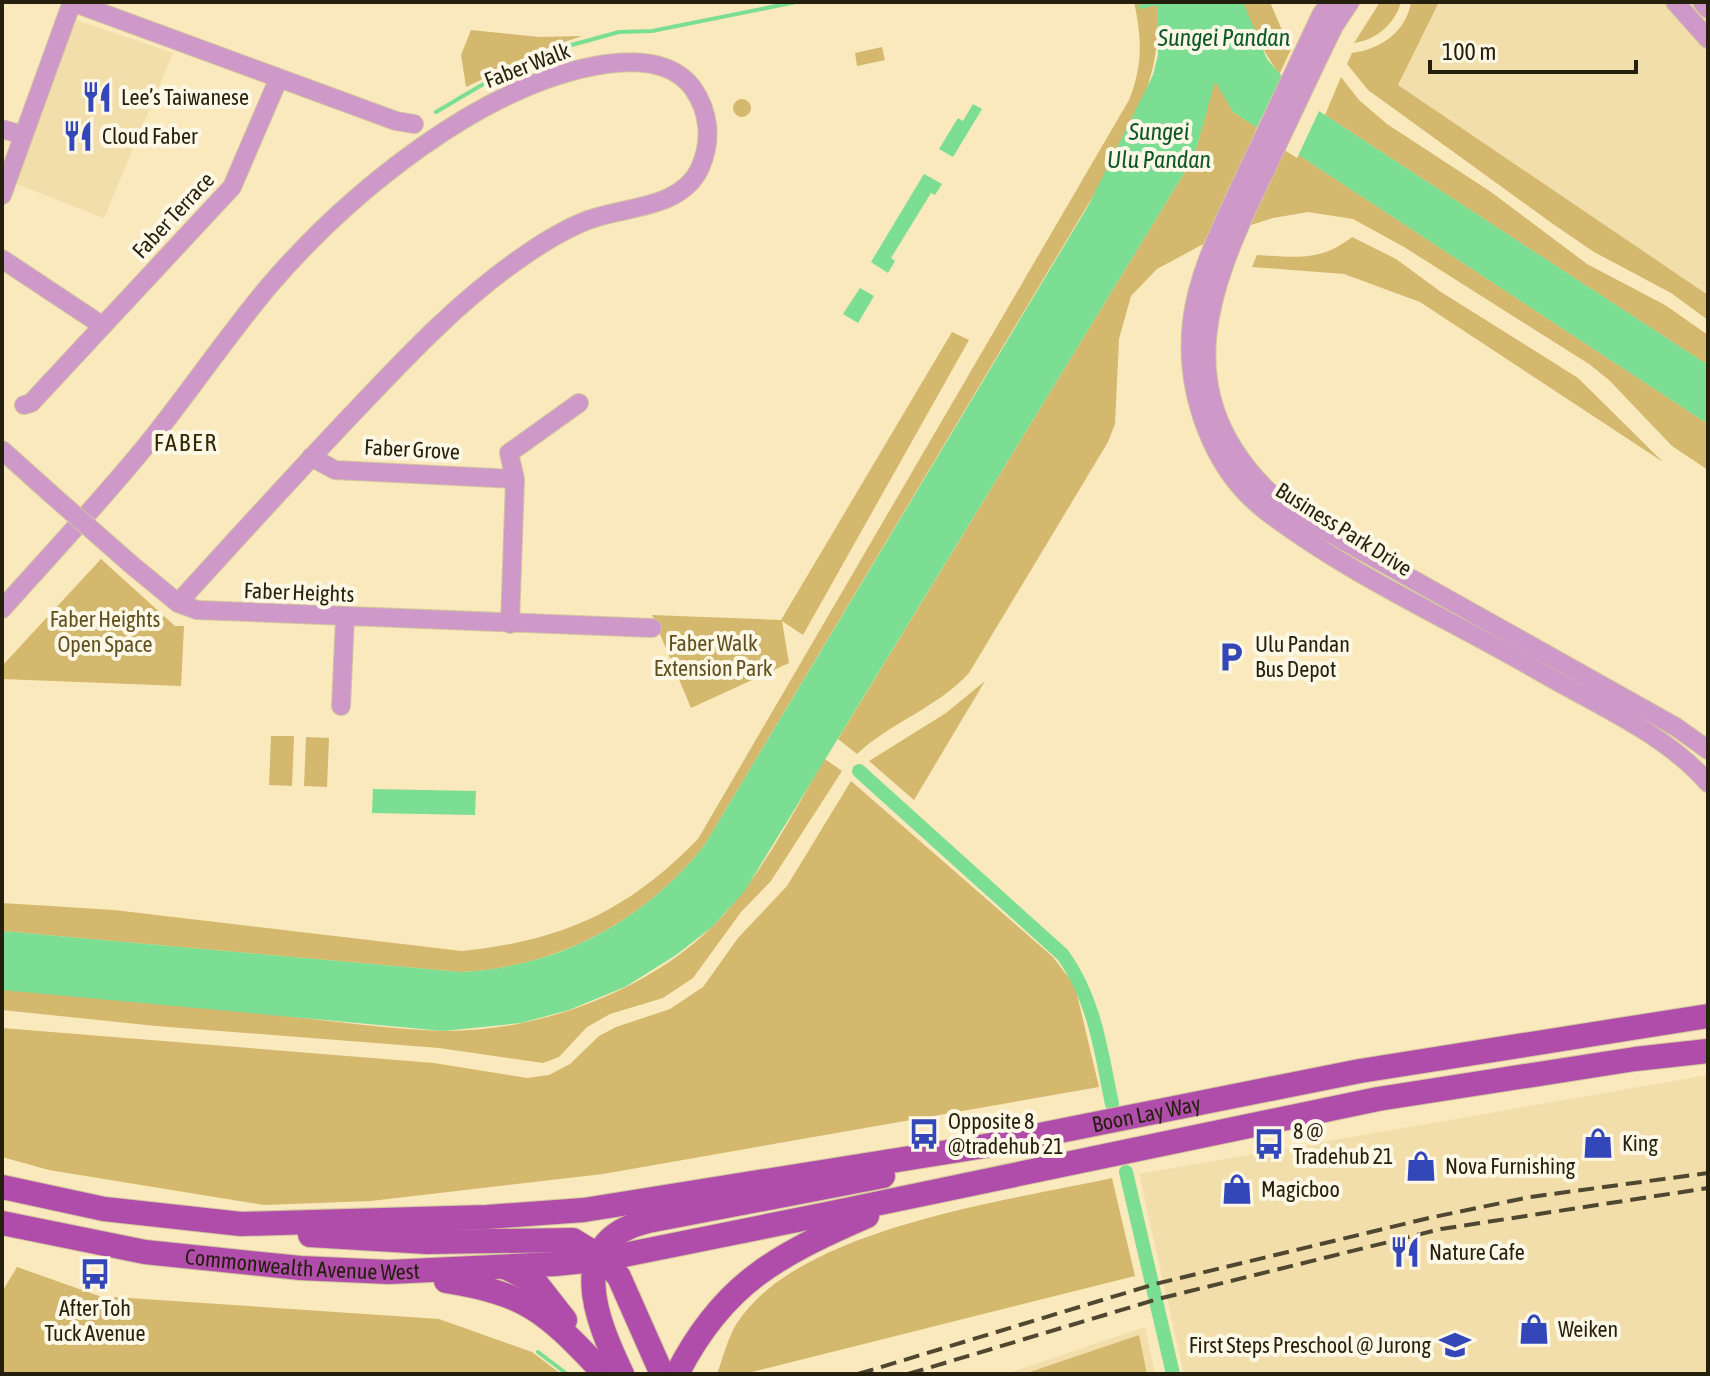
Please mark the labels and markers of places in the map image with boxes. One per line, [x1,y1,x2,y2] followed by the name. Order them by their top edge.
[80,80,114,114] restaurant icon: Lee’s Taiwanese
[121,84,249,110] place label: Lee’s Taiwanese
[61,119,95,153] restaurant icon: Cloud Faber
[102,123,198,149] place label: Cloud Faber
[1255,631,1350,682] place label: Ulu Pandan Bus Depot
[1214,640,1248,674] parking icon: Ulu Pandan Bus Depot
[948,1108,1064,1159] place label: Opposite 8 @tradehub 21
[907,1117,941,1151] bus stop icon: Opposite 8 @tradehub 21
[1293,1118,1393,1169] place label: 8 @ Tradehub 21
[1581,1126,1615,1160] shop icon: King
[1252,1127,1286,1161] bus stop icon: 8 @ Tradehub 21
[1622,1130,1659,1156] place label: King
[1404,1149,1438,1183] shop icon: Nova Furnishing
[1445,1153,1576,1179] place label: Nova Furnishing
[1220,1172,1254,1206] shop icon: Magicboo
[1261,1176,1340,1202] place label: Magicboo
[1388,1235,1422,1269] restaurant icon: Nature Cafe
[1429,1239,1525,1265] place label: Nature Cafe
[78,1257,112,1291] bus stop icon: After Toh Tuck Avenue
[45,1295,145,1346] place label: After Toh Tuck Avenue
[1517,1312,1551,1346] shop icon: Weiken
[1558,1316,1618,1342] place label: Weiken
[1438,1328,1472,1362] school or university icon: First Steps Preschool @ Jurong
[1189,1332,1432,1358] place label: First Steps Preschool @ Jurong

